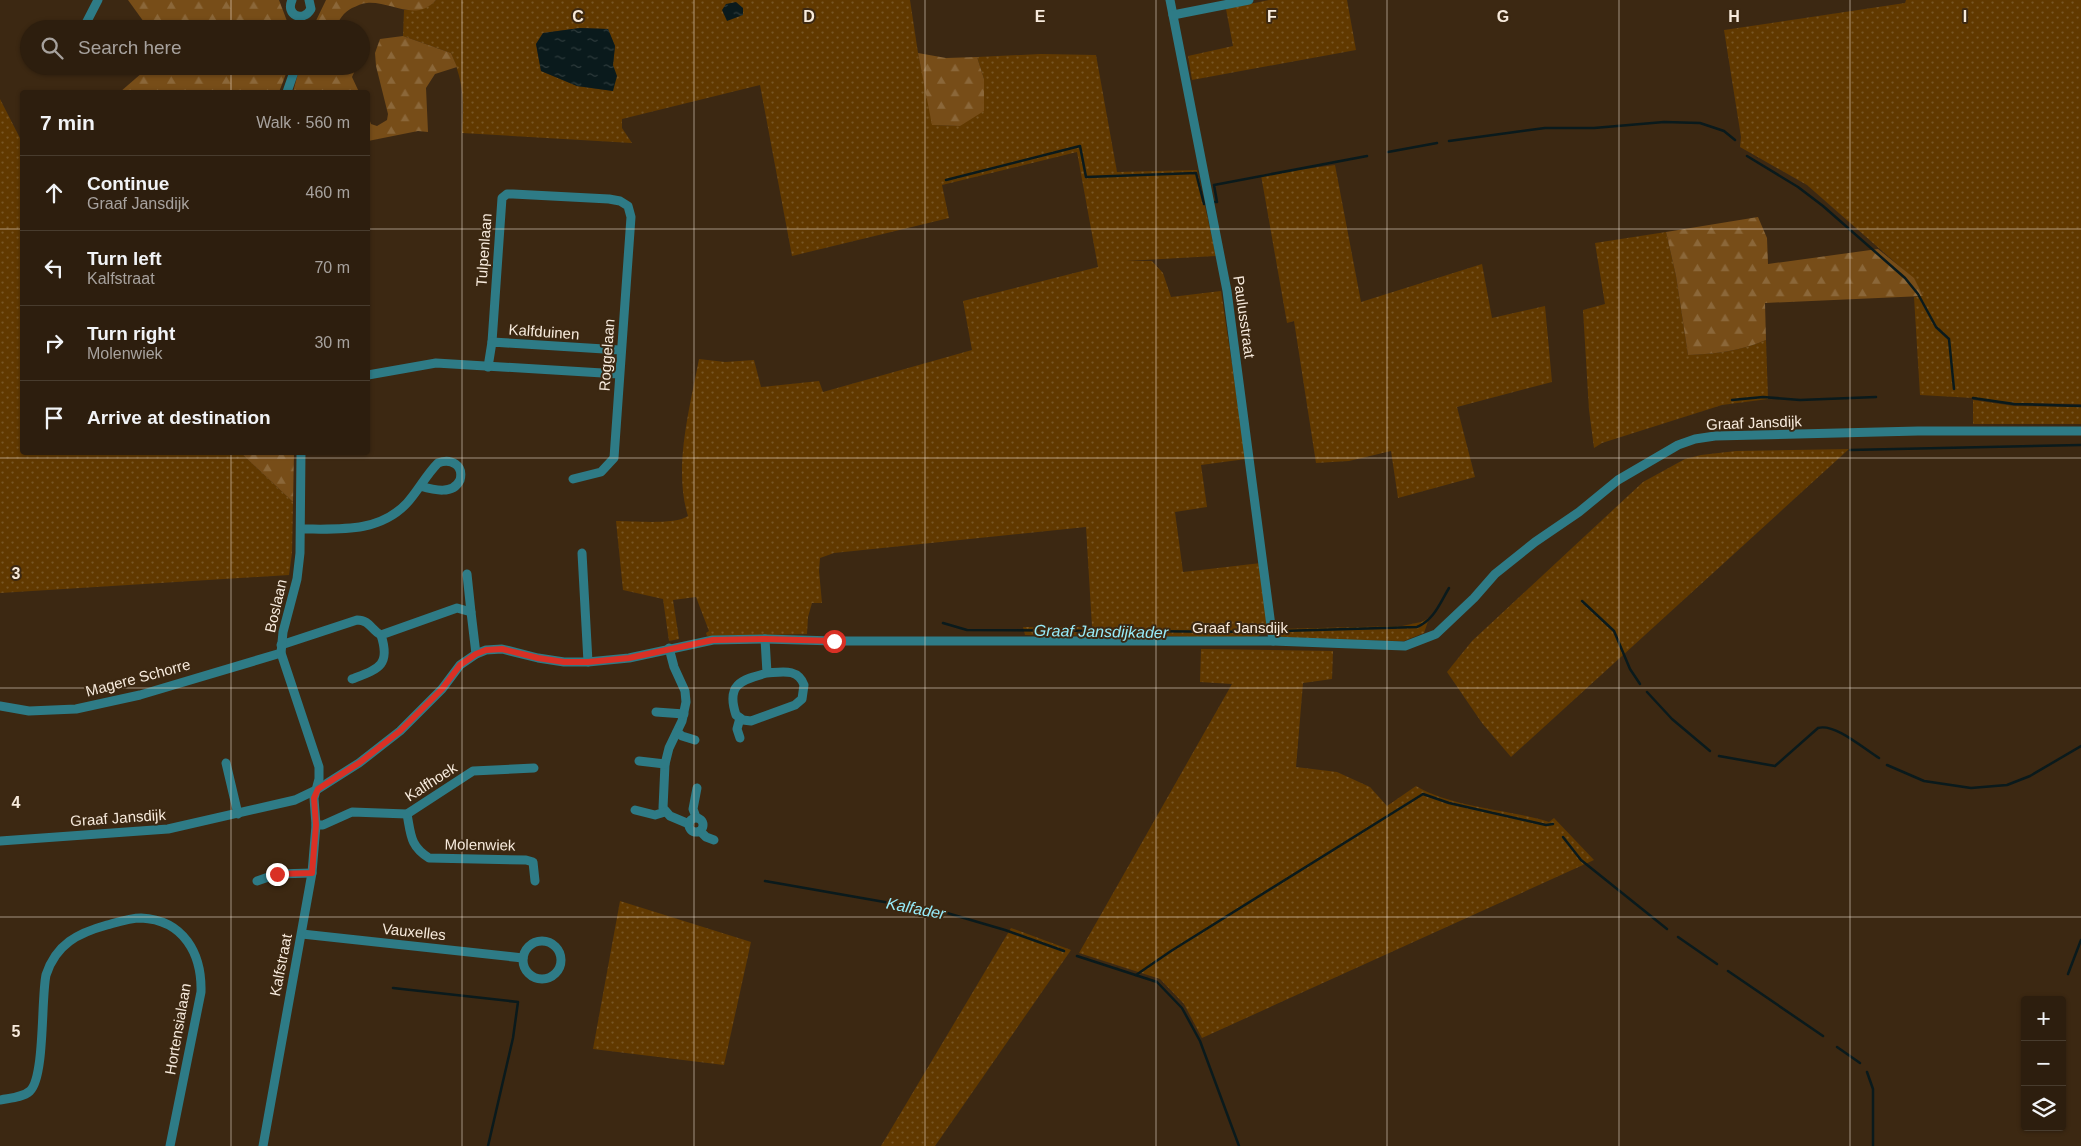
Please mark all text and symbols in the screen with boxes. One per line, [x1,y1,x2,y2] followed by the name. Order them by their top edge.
[572,8,584,25] text: C
[803,8,815,25] text: D
[1035,8,1046,25] text: E
[1267,8,1277,25] text: F
[1497,8,1509,25] text: G
[1728,8,1740,25] text: H
[1963,8,1967,25] text: I
[20,20,370,75] search box
[38,34,66,62] icon: search
[78,37,182,58] text: Search here
[40,111,95,134] text: 7 min
[256,114,350,131] text: Walk · 560 m
[87,173,169,194] text: Continue
[40,179,68,207] icon: ahead
[306,184,350,201] text: 460 m
[87,195,189,212] text: Graaf Jansdijk
[472,213,495,287] street label: Tulpenlaan
[87,248,162,269] text: Turn left
[40,254,68,282] icon: left
[314,259,350,276] text: 70 m
[87,270,155,287] text: Kalfstraat
[1230,274,1259,360] street label: Paulusstraat
[595,318,618,392] street label: Roggelaan
[508,321,580,342] street label: Kalfduinen
[87,323,175,344] text: Turn right
[40,329,68,357] icon: right
[314,334,350,351] text: 30 m
[87,345,163,362] text: Molenwiek
[40,404,68,432] icon: arrive
[87,407,271,428] text: Arrive at destination
[1706,412,1803,433] street label: Graaf Jansdijk
[12,565,21,582] text: 3
[261,578,290,634] street label: Boslaan
[1192,619,1288,636] street label: Graaf Jansdijk
[1034,622,1169,641] water label: Graaf Jansdijkader
[823,630,846,653] route start
[84,655,192,700] street label: Magere Schorre
[402,758,460,805] street label: Kalfhoek
[12,794,21,811] text: 4
[70,806,167,829] street label: Graaf Jansdijk
[444,835,516,854] street label: Molenwiek
[266,863,289,886] route end
[885,894,947,923] water label: Kalfader
[381,920,447,943] street label: Vauxelles
[266,931,295,998] street label: Kalfstraat
[161,982,194,1076] street label: Hortensialaan
[2021,996,2066,1131] map controls
[2021,996,2066,1041] button: +
[12,1023,21,1040] text: 5
[2021,1041,2066,1086] button: −
[2021,1086,2066,1131] button: layers

